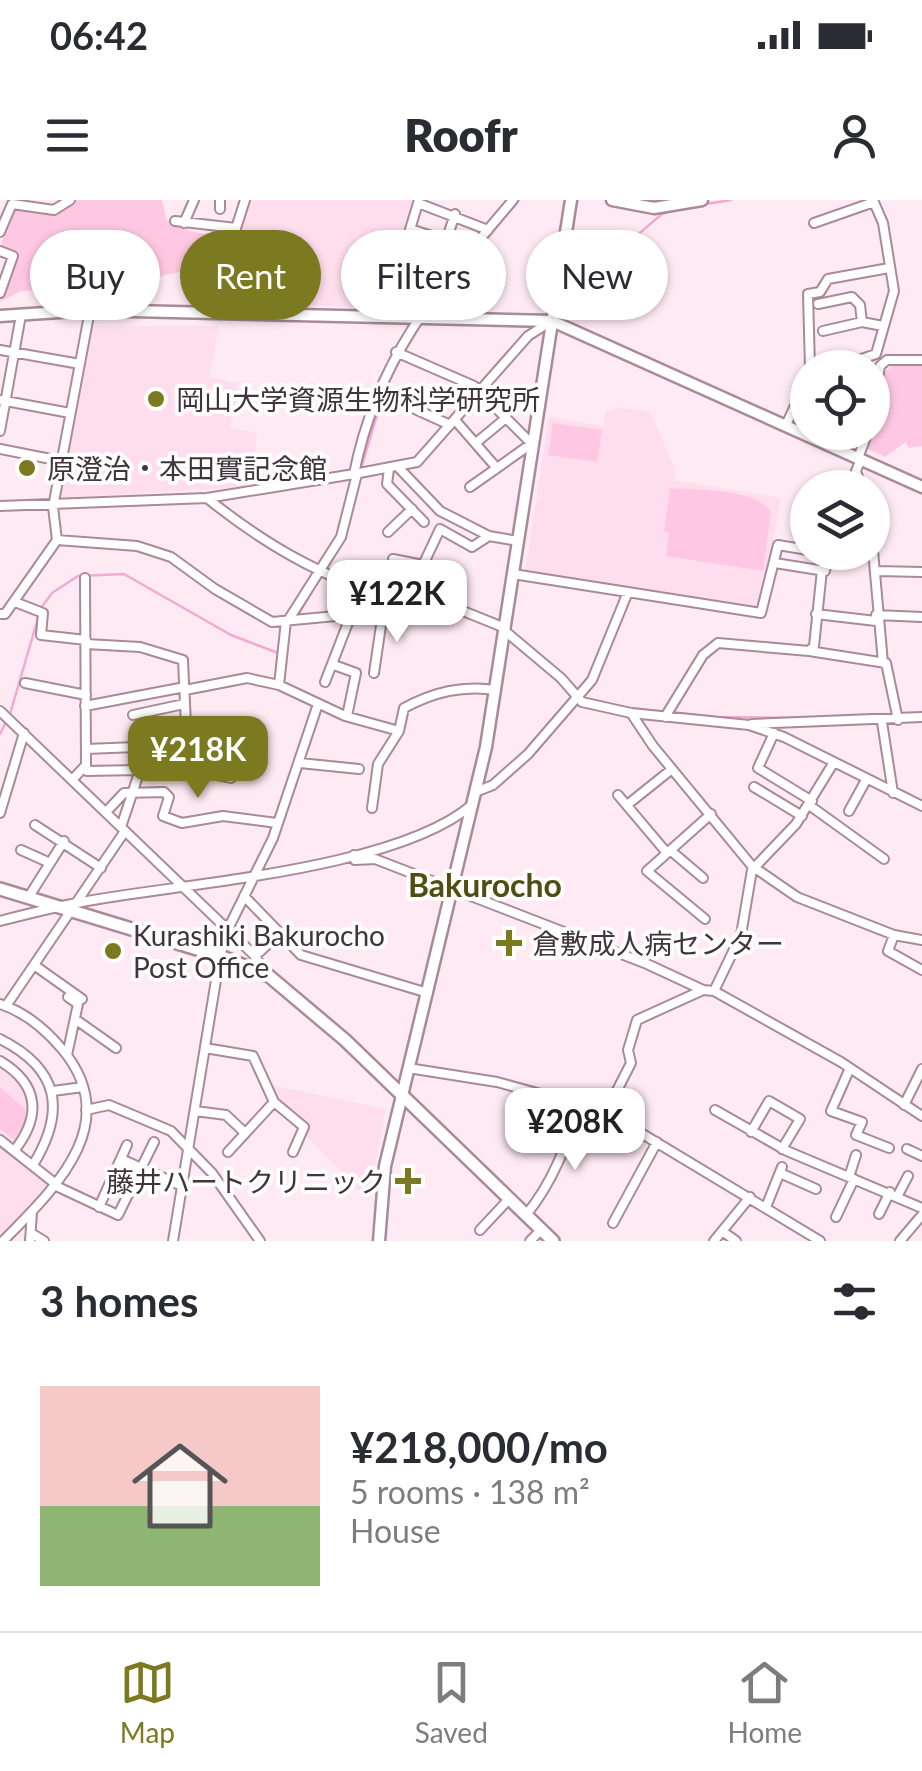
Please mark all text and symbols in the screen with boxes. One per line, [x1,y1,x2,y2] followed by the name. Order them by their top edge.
[50,12,148,58] text: 06:42
[40,108,95,163] icon: menu
[404,108,518,162] text: Roofr
[827,108,882,163] icon: person
[30,230,160,320] chip: Buy
[180,230,321,320] chip: Rent
[341,230,506,320] chip: Filters
[526,230,668,320] chip: New
[790,350,890,570] map controls
[790,350,890,450] button: locate
[176,382,540,416] place label: 岡山大学資源生物科学研究所
[145,388,167,410] marker: 岡山大学資源生物科学研究所
[47,451,327,485] place label: 原澄治・本田實記念館
[16,457,38,479] marker: 原澄治・本田實記念館
[790,470,890,570] button: layers
[327,560,467,645] pin: ¥122K
[349,573,445,612] text: ¥122K
[128,716,268,801] pin: ¥218K
[150,729,246,768] text: ¥218K
[408,865,562,904] district label: Bakurocho
[133,918,385,984] place label: Kurashiki Bakurocho Post Office
[532,926,784,960] place label: 倉敷成人病センター
[496,930,522,956] marker: 倉敷成人病センター
[102,940,124,962] marker: Kurashiki Bakurocho Post Office
[505,1088,645,1173] pin: ¥208K
[527,1101,623,1140] text: ¥208K
[106,1164,386,1198] place label: 藤井ハートクリニック
[395,1168,421,1194] marker: 藤井ハートクリニック
[827,1274,882,1329] icon: filters
[40,1276,198,1326] text: 3 homes
[350,1422,608,1472] text: ¥218,000/mo
[120,1426,240,1546] icon: home
[350,1472,590,1511] text: 5 rooms · 138 m²
[350,1511,441,1550] text: House
[120,1655,175,1749] tab: Map
[415,1655,488,1749] tab: Saved
[728,1655,802,1749] tab: Home

